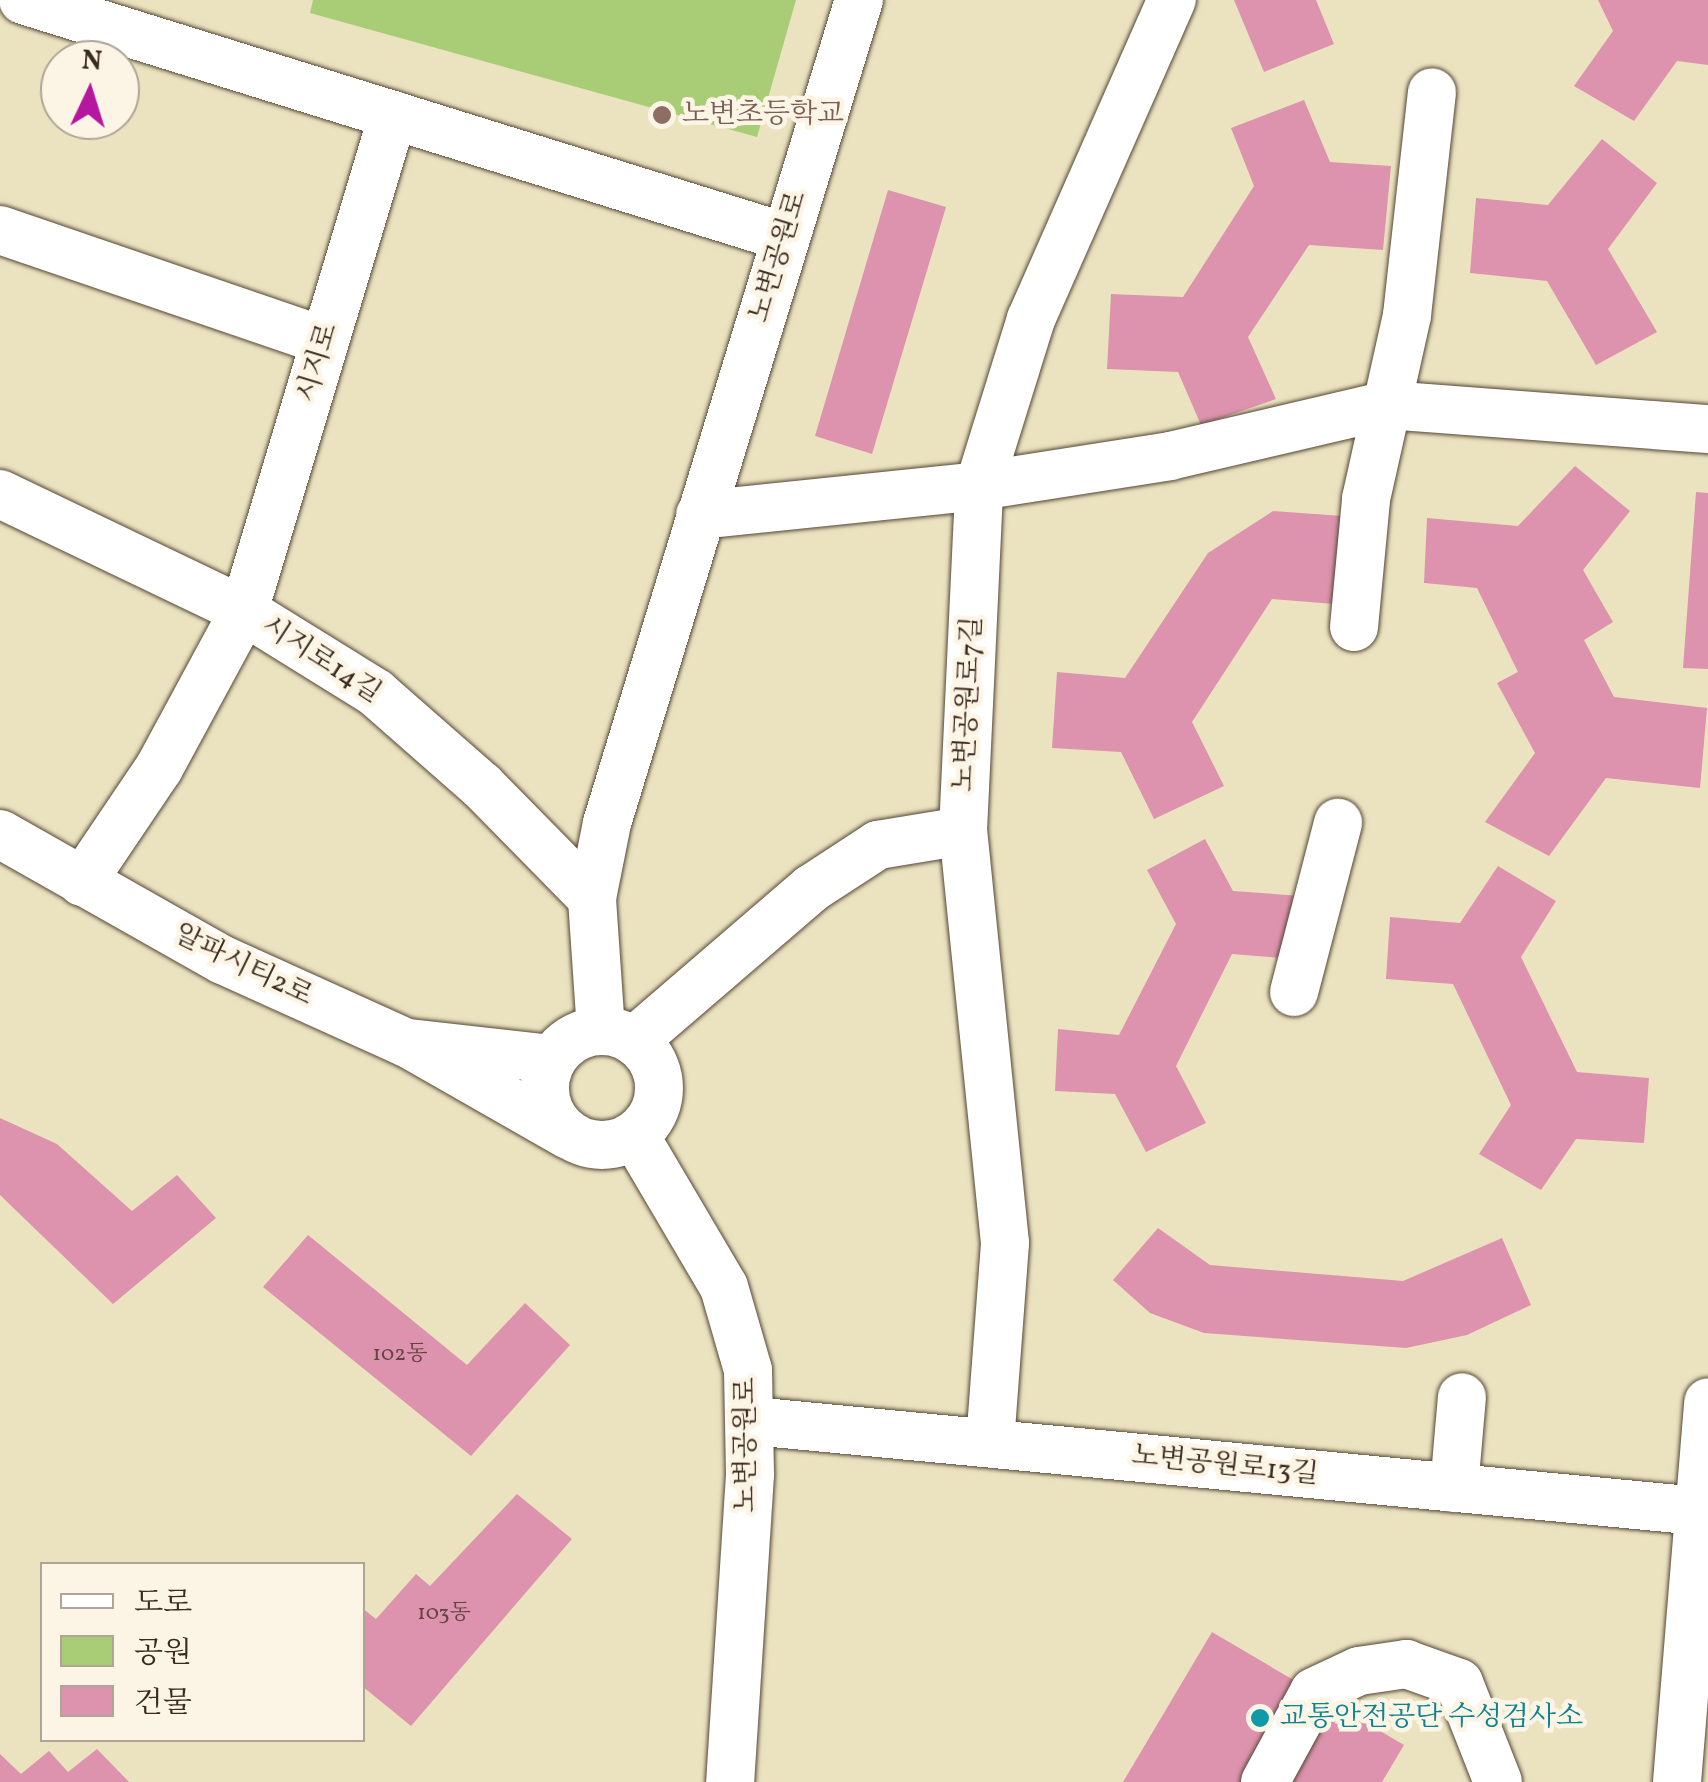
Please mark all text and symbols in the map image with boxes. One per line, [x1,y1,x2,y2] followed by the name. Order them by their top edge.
[40,40,140,140] north arrow
[80,41,103,82] text: N
[682,98,844,132] place label: 노변초등학교
[651,104,673,126] marker: 노변초등학교
[743,187,815,327] street label: 노변공원로
[290,319,346,407] street label: 시지로
[255,609,387,711] street label: 시지로14길
[948,615,990,793] street label: 노변공원로7길
[168,918,318,1014] street label: 알파시티2로
[373,1342,427,1368] house number: 102동
[730,1377,764,1513] street label: 노변공원로
[1130,1439,1320,1493] street label: 노변공원로13길
[40,1562,365,1742] legend
[134,1583,192,1625] text: 도로
[417,1601,471,1627] house number: 103동
[134,1633,192,1675] text: 공원
[134,1683,192,1725] text: 건물
[1280,1701,1583,1735] place label: 교통안전공단 수성검사소
[1249,1707,1271,1729] marker: 교통안전공단 수성검사소

